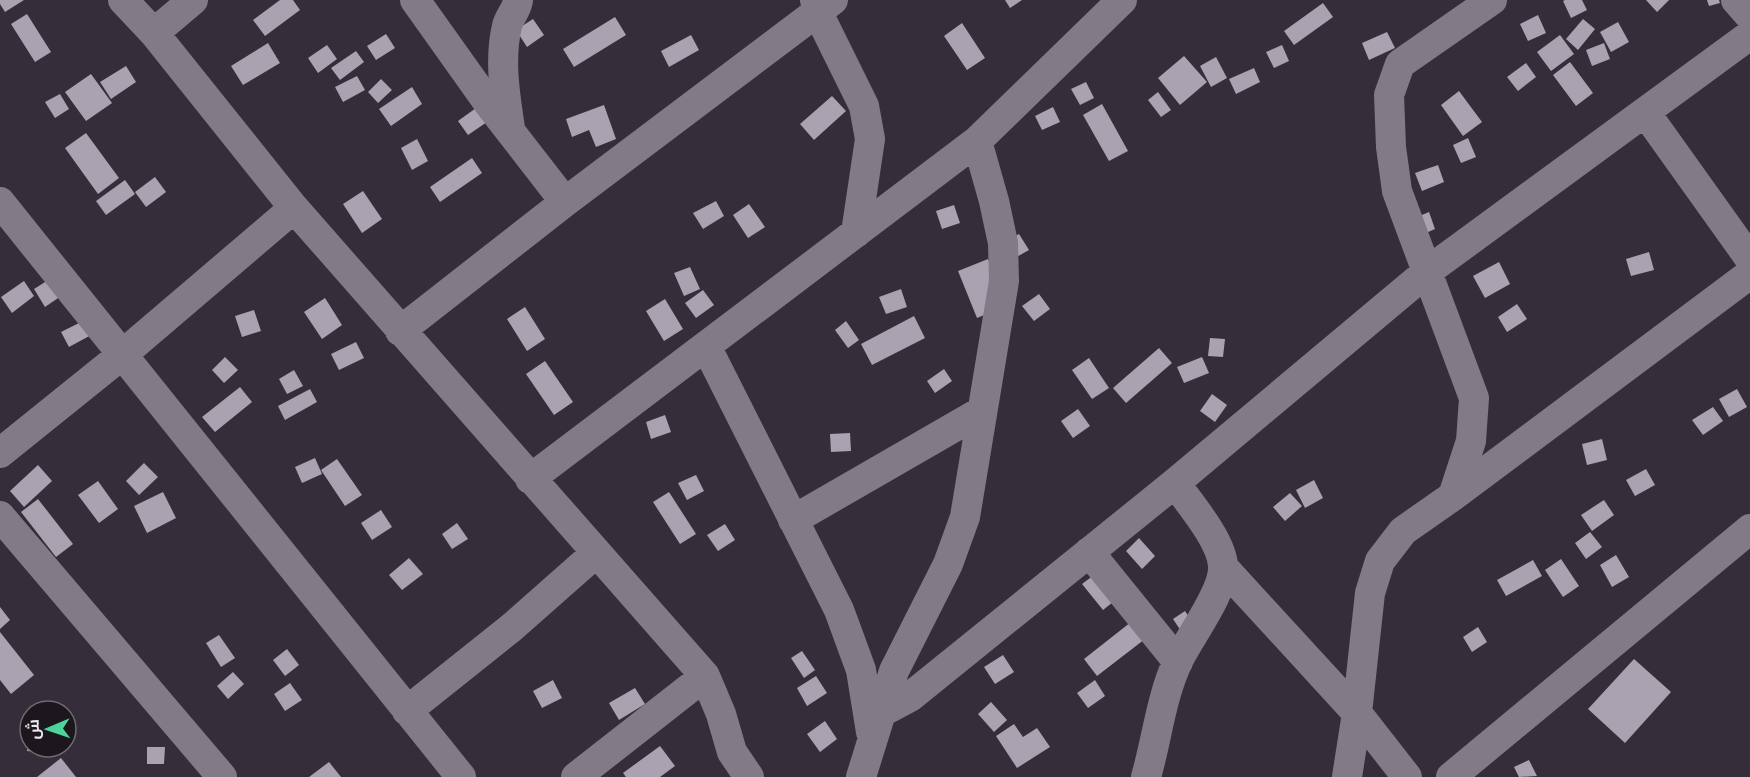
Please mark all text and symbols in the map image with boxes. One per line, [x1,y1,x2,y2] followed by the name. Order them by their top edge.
[18,699,78,759] north arrow
[23,719,44,740] text: ش

